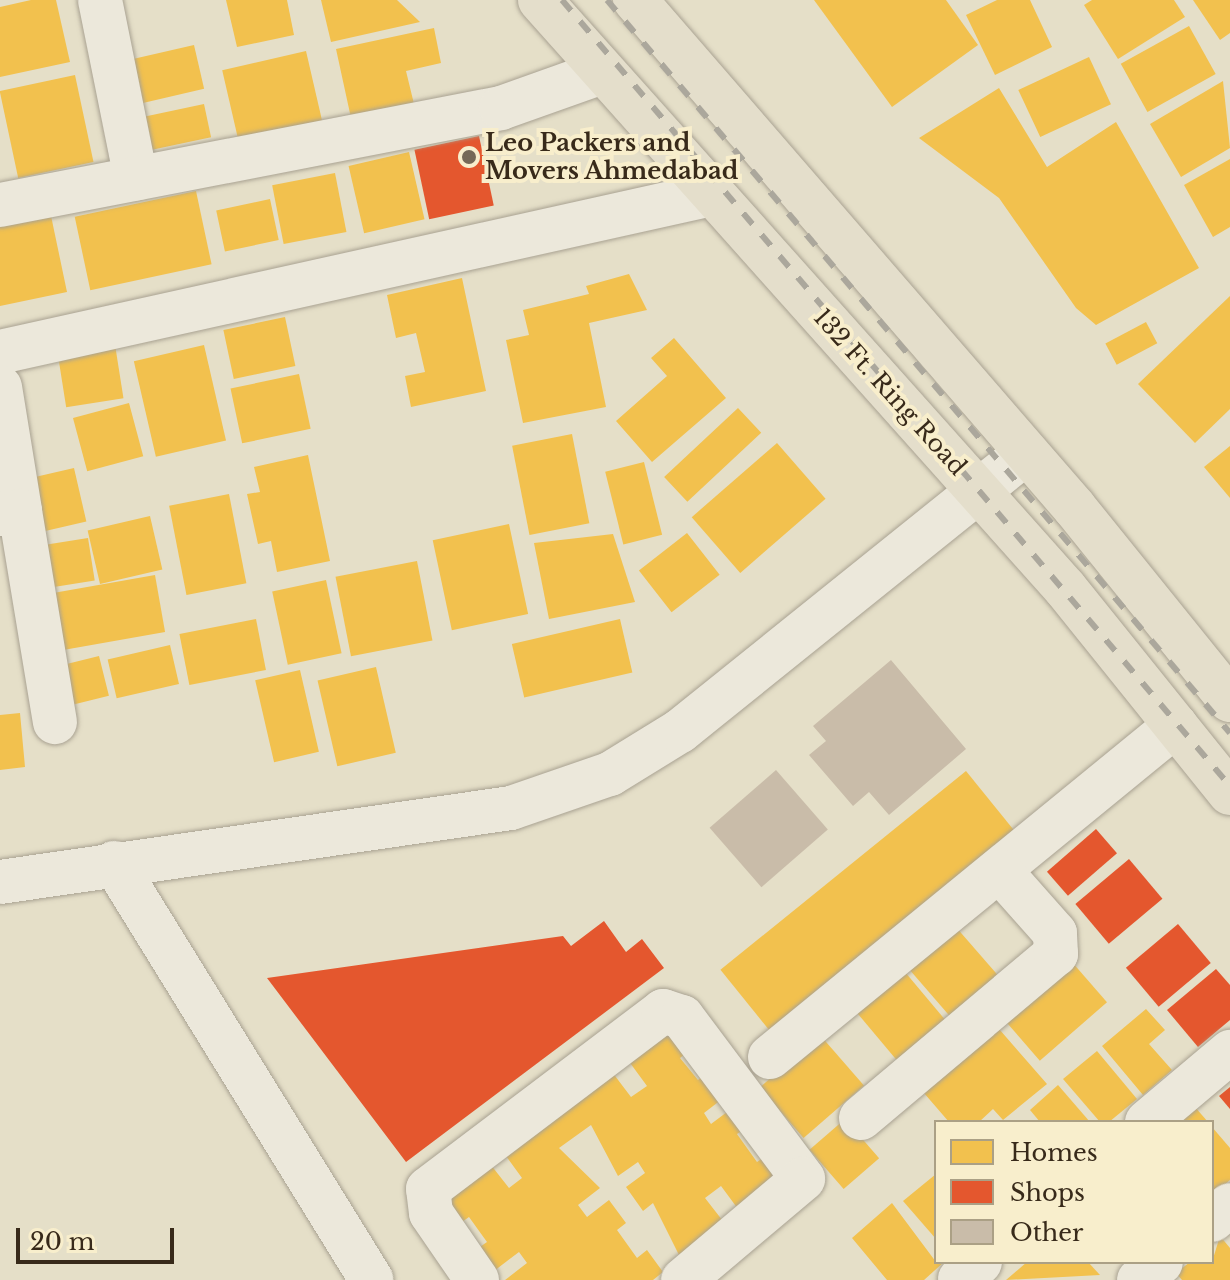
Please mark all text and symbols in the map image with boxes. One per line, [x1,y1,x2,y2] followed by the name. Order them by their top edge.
[485,129,739,185] place label: Leo Packers and Movers Ahmedabad
[460,148,478,166] marker: Leo Packers and Movers Ahmedabad
[808,303,972,481] street label: 132 Ft. Ring Road
[934,1120,1214,1264] legend
[1010,1138,1098,1167] text: Homes
[1010,1178,1085,1207] text: Shops
[20,1212,178,1262] scale bar
[1010,1218,1084,1247] text: Other
[30,1227,95,1256] text: 20 m

